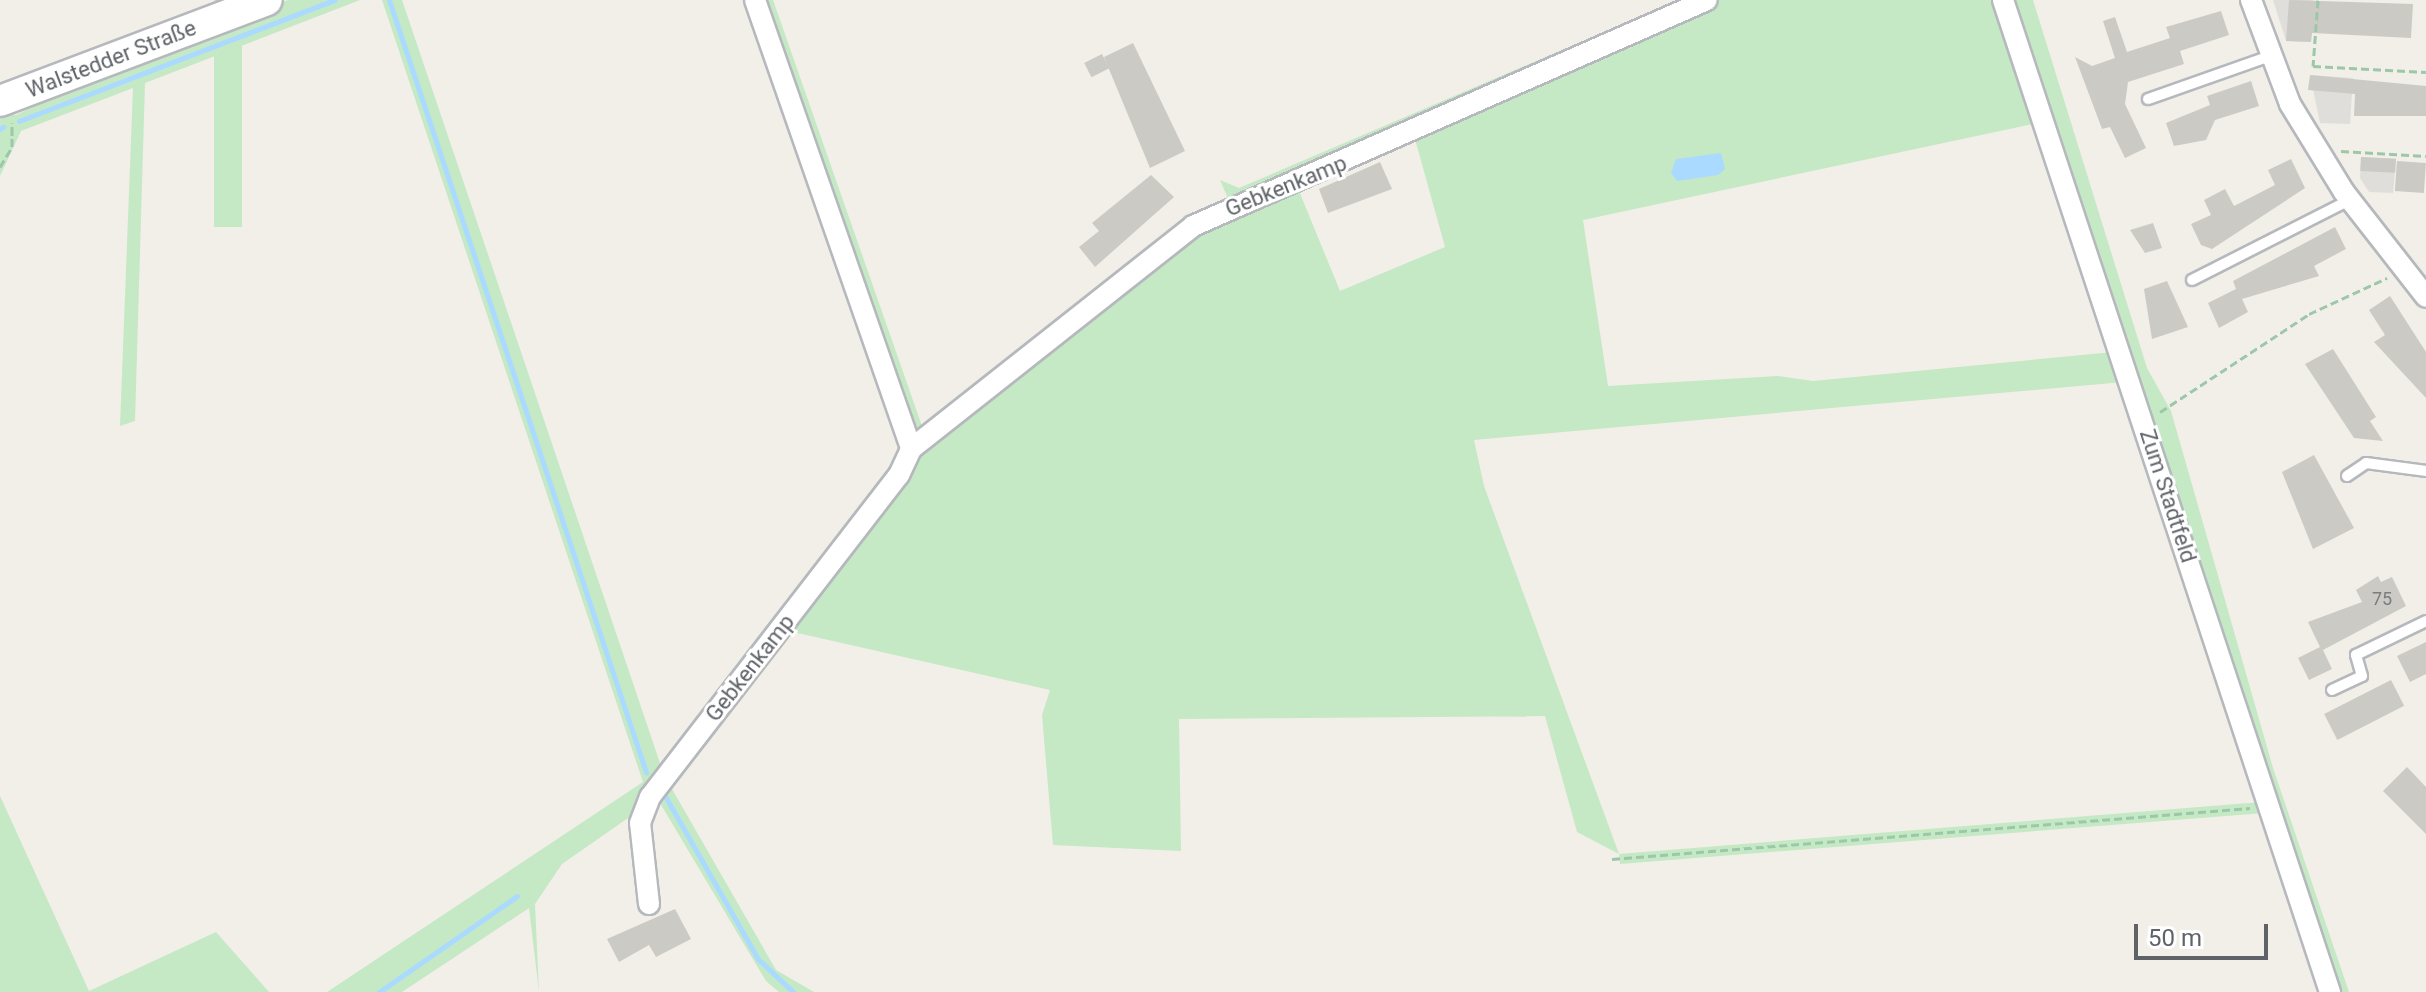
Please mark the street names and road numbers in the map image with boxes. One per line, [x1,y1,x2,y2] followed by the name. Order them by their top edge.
[22,14,200,104] street label: Walstedder Straße
[1221,150,1351,222] street label: Gebkenkamp
[2134,426,2202,566] street label: Zum Stadtfeld
[700,609,800,727] street label: Gebkenkamp

